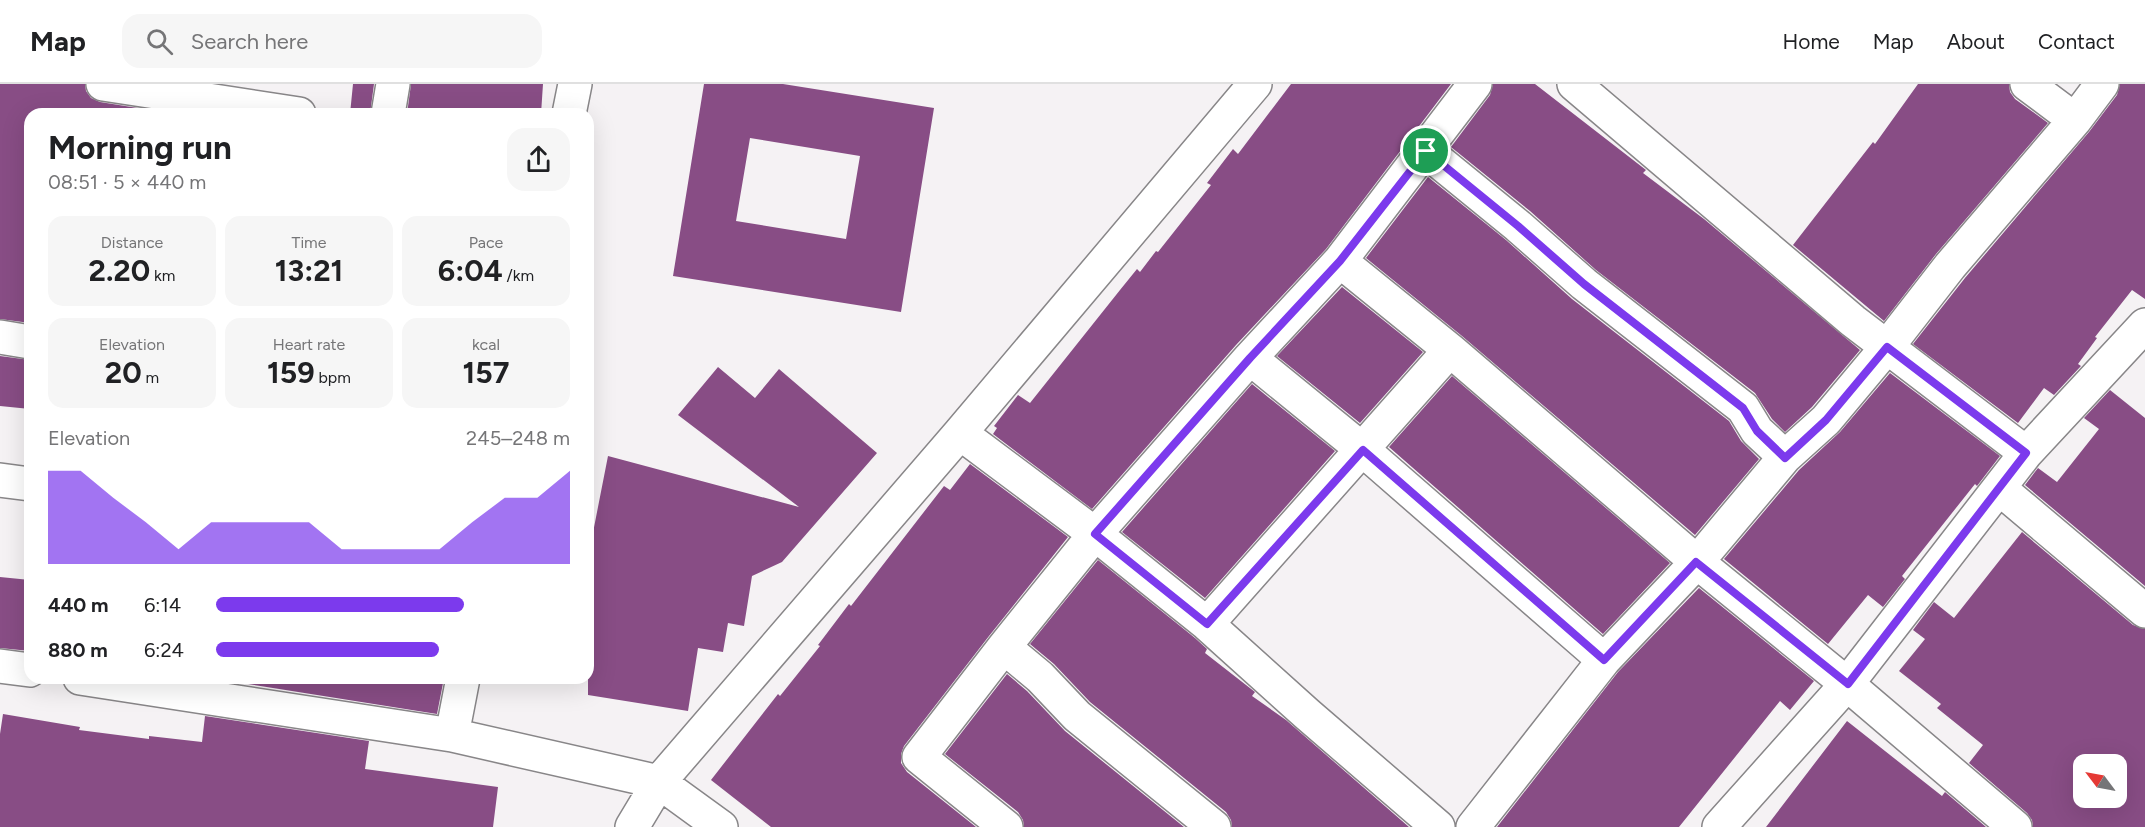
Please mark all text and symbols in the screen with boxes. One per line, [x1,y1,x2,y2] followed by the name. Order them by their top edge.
[122,14,542,68] search box
[30,24,86,58] text: Map
[143,25,176,58] icon: search
[191,28,308,55] text: Search here
[1783,29,1840,54] text: Home
[1873,29,1914,54] text: Map
[1947,29,2005,54] text: About
[2038,29,2115,54] text: Contact
[1400,125,1451,176] pin
[48,128,232,167] text: Morning run
[507,128,570,191] button: share
[1409,134,1442,167] icon: arrive
[48,170,206,194] text: 08:51 · 5 × 440 m
[101,233,163,252] text: Distance
[292,233,326,252] text: Time
[469,233,503,252] text: Pace
[89,252,150,289] text: 2.20
[275,252,343,289] text: 13:21
[438,252,503,289] text: 6:04
[150,266,175,285] text: km
[503,266,534,285] text: /km
[99,335,165,354] text: Elevation
[273,335,345,354] text: Heart rate
[472,335,500,354] text: kcal
[105,354,142,391] text: 20
[267,354,315,391] text: 159
[463,354,509,391] text: 157
[142,368,159,387] text: m
[315,368,351,387] text: bpm
[48,426,130,450] text: Elevation
[466,426,570,450] text: 245–248 m
[48,593,108,617] text: 440 m
[144,593,181,617] text: 6:14
[48,638,108,662] text: 880 m
[144,638,184,662] text: 6:24
[2073,754,2127,808] north arrow
[2073,754,2127,808] map controls

